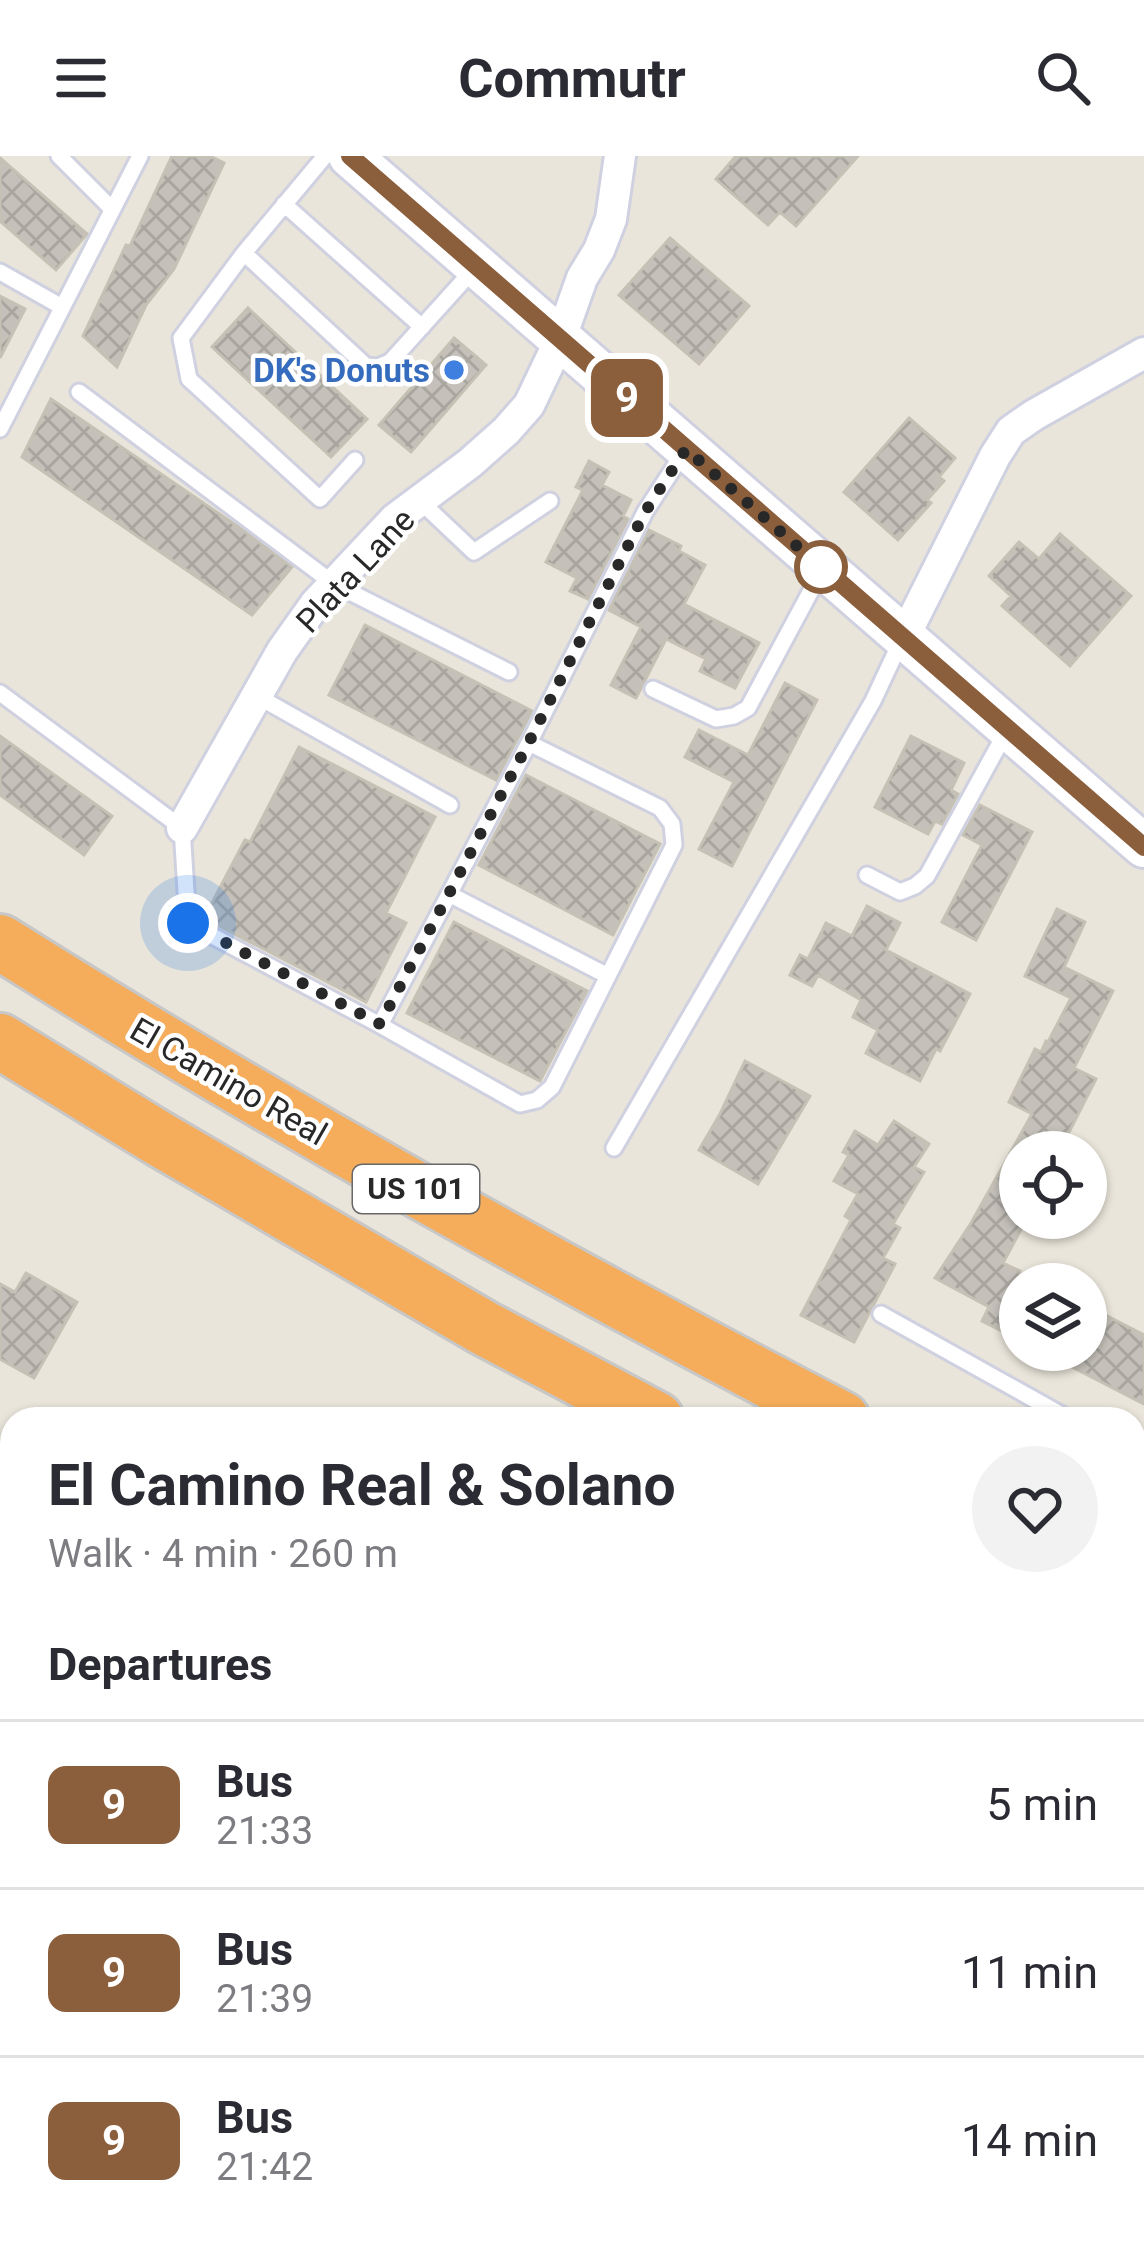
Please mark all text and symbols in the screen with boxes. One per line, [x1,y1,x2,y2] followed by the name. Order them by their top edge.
[48,45,114,111] icon: menu
[1030,45,1096,111] icon: search
[458,47,686,110] text: Commutr
[253,351,430,390] place label: DK's Donuts
[441,357,467,383] marker: DK's Donuts
[588,359,666,437] line badge: 9
[615,373,639,422] text: 9
[288,500,423,640] street label: Plata Lane
[796,542,846,592] unlabelled marker
[158,893,218,953] your location
[124,1009,334,1153] street label: El Camino Real
[999,1131,1107,1371] map controls
[999,1131,1107,1239] button: locate
[353,1165,479,1213] road number: US 101
[999,1263,1107,1371] button: layers
[972,1446,1098,1572] button: heart
[48,1452,676,1519] text: El Camino Real & Solano
[48,1531,398,1577] text: Walk · 4 min · 260 m
[48,1638,272,1691] text: Departures
[216,1755,293,1808] text: Bus
[986,1778,1098,1831] text: 5 min
[102,1780,126,1829] text: 9
[216,1808,313,1854] text: 21:33
[216,1923,293,1976] text: Bus
[961,1946,1098,1999] text: 11 min
[102,1948,126,1997] text: 9
[216,1976,313,2022] text: 21:39
[216,2091,293,2144] text: Bus
[961,2114,1098,2167] text: 14 min
[102,2116,126,2165] text: 9
[216,2144,313,2190] text: 21:42

